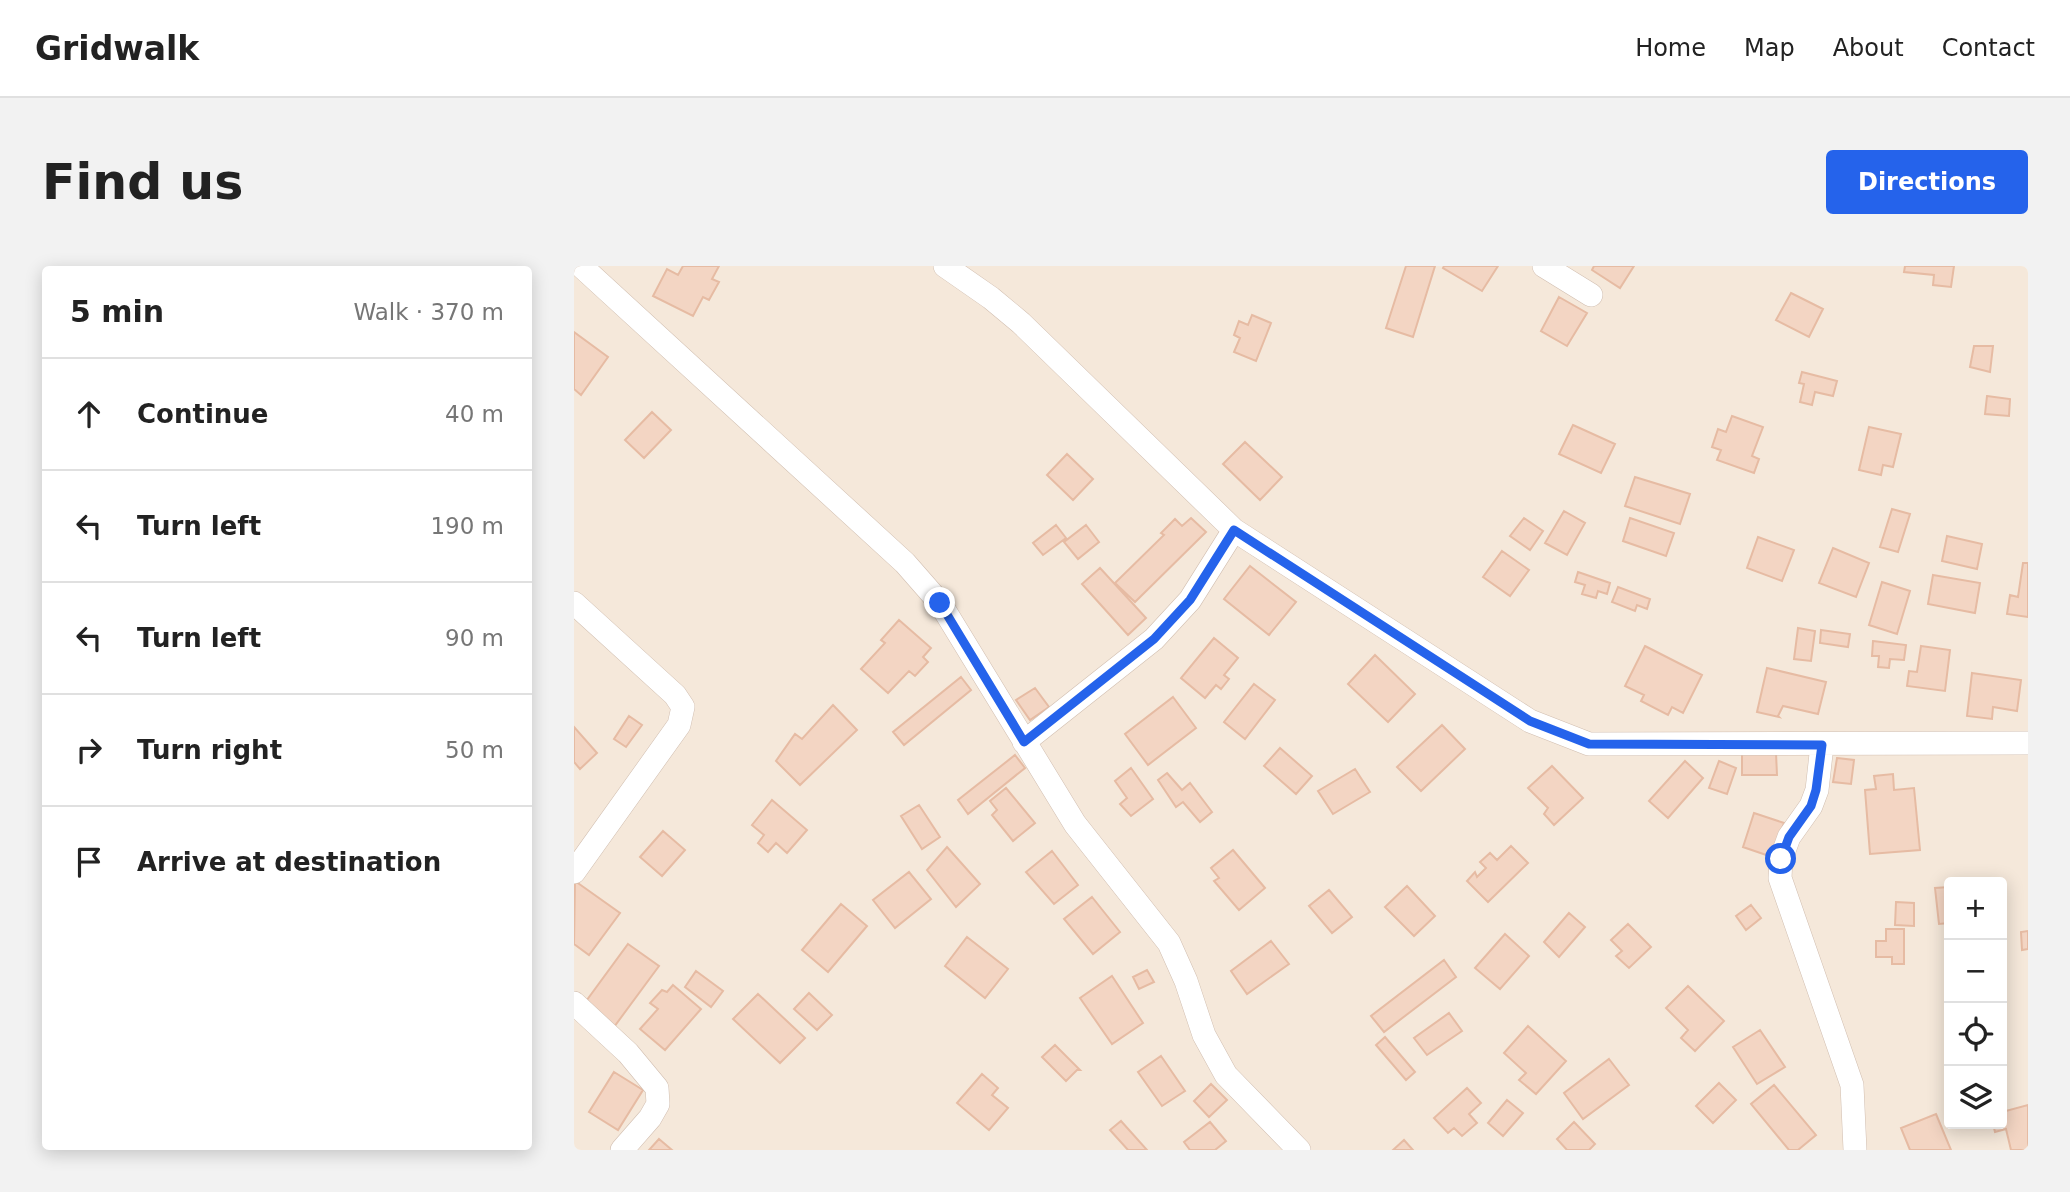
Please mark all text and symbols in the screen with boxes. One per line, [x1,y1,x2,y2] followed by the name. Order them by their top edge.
[35,29,199,68] text: Gridwalk
[1635,34,1706,62] text: Home
[1744,34,1795,62] text: Map
[1833,34,1904,62] text: About
[1942,34,2035,62] text: Contact
[1826,150,2028,214] button: Directions
[42,154,243,211] text: Find us
[70,294,164,329] text: 5 min
[353,299,504,325] text: Walk · 370 m
[70,395,108,433] icon: ahead
[137,399,268,429] text: Continue
[445,401,504,427] text: 40 m
[70,507,108,545] icon: left
[137,511,261,541] text: Turn left
[430,513,504,539] text: 190 m
[924,587,955,618] route end
[70,619,108,657] icon: left
[137,623,261,653] text: Turn left
[445,625,504,651] text: 90 m
[70,731,108,769] icon: right
[137,735,282,765] text: Turn right
[445,737,504,763] text: 50 m
[70,843,108,881] icon: arrive
[1765,843,1796,874] route start
[137,847,441,877] text: Arrive at destination
[1944,877,2007,1129] map controls
[1944,877,2007,940] button: +
[1944,940,2007,1003] button: −
[1944,1003,2007,1066] button: locate
[1944,1066,2007,1129] button: layers

